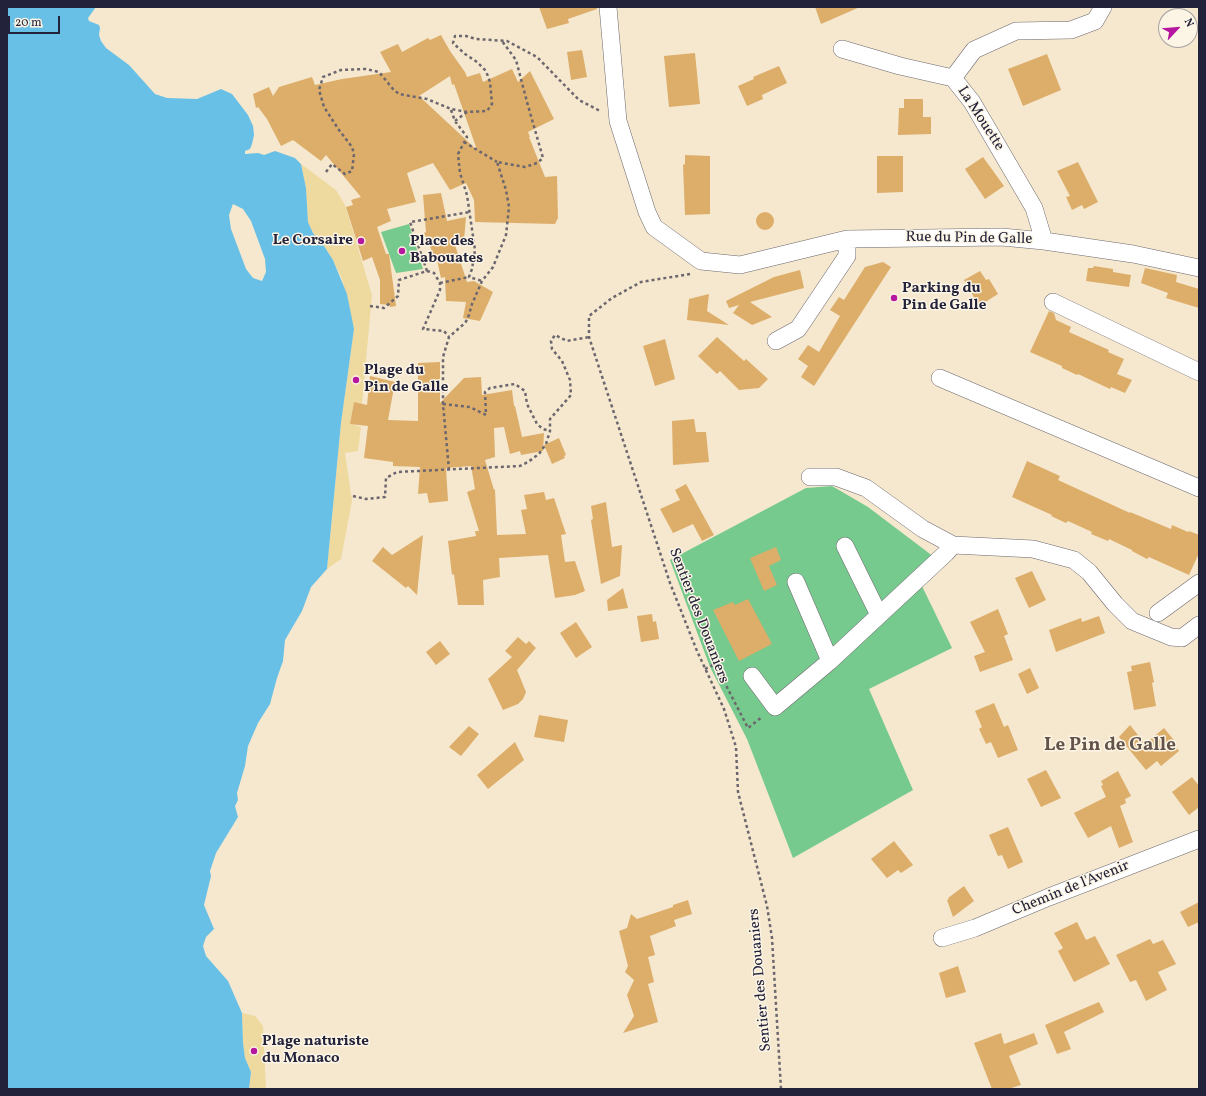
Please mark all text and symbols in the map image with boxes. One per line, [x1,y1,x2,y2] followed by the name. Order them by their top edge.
[10,8,62,34] scale bar
[1158,8,1198,48] north arrow
[15,15,42,31] text: 20 m
[1180,16,1197,30] text: N
[952,83,1008,155] street label: La Mouette
[905,229,1033,249] street label: Rue du Pin de Galle
[273,232,353,250] place label: Le Corsaire
[410,233,483,268] place label: Place des Babouates
[356,236,366,246] marker: Le Corsaire
[397,246,407,256] marker: Place des Babouates
[902,280,986,315] place label: Parking du Pin de Galle
[889,293,899,303] marker: Parking du Pin de Galle
[364,362,448,397] place label: Plage du Pin de Galle
[351,375,361,385] marker: Plage du Pin de Galle
[664,546,732,686] street label: Sentier des Douaniers
[1044,736,1176,758] district label: Le Pin de Galle
[1010,857,1132,921] street label: Chemin de l'Avenir
[746,908,776,1052] street label: Sentier des Douaniers
[262,1033,369,1068] place label: Plage naturiste du Monaco
[249,1046,259,1056] marker: Plage naturiste du Monaco

